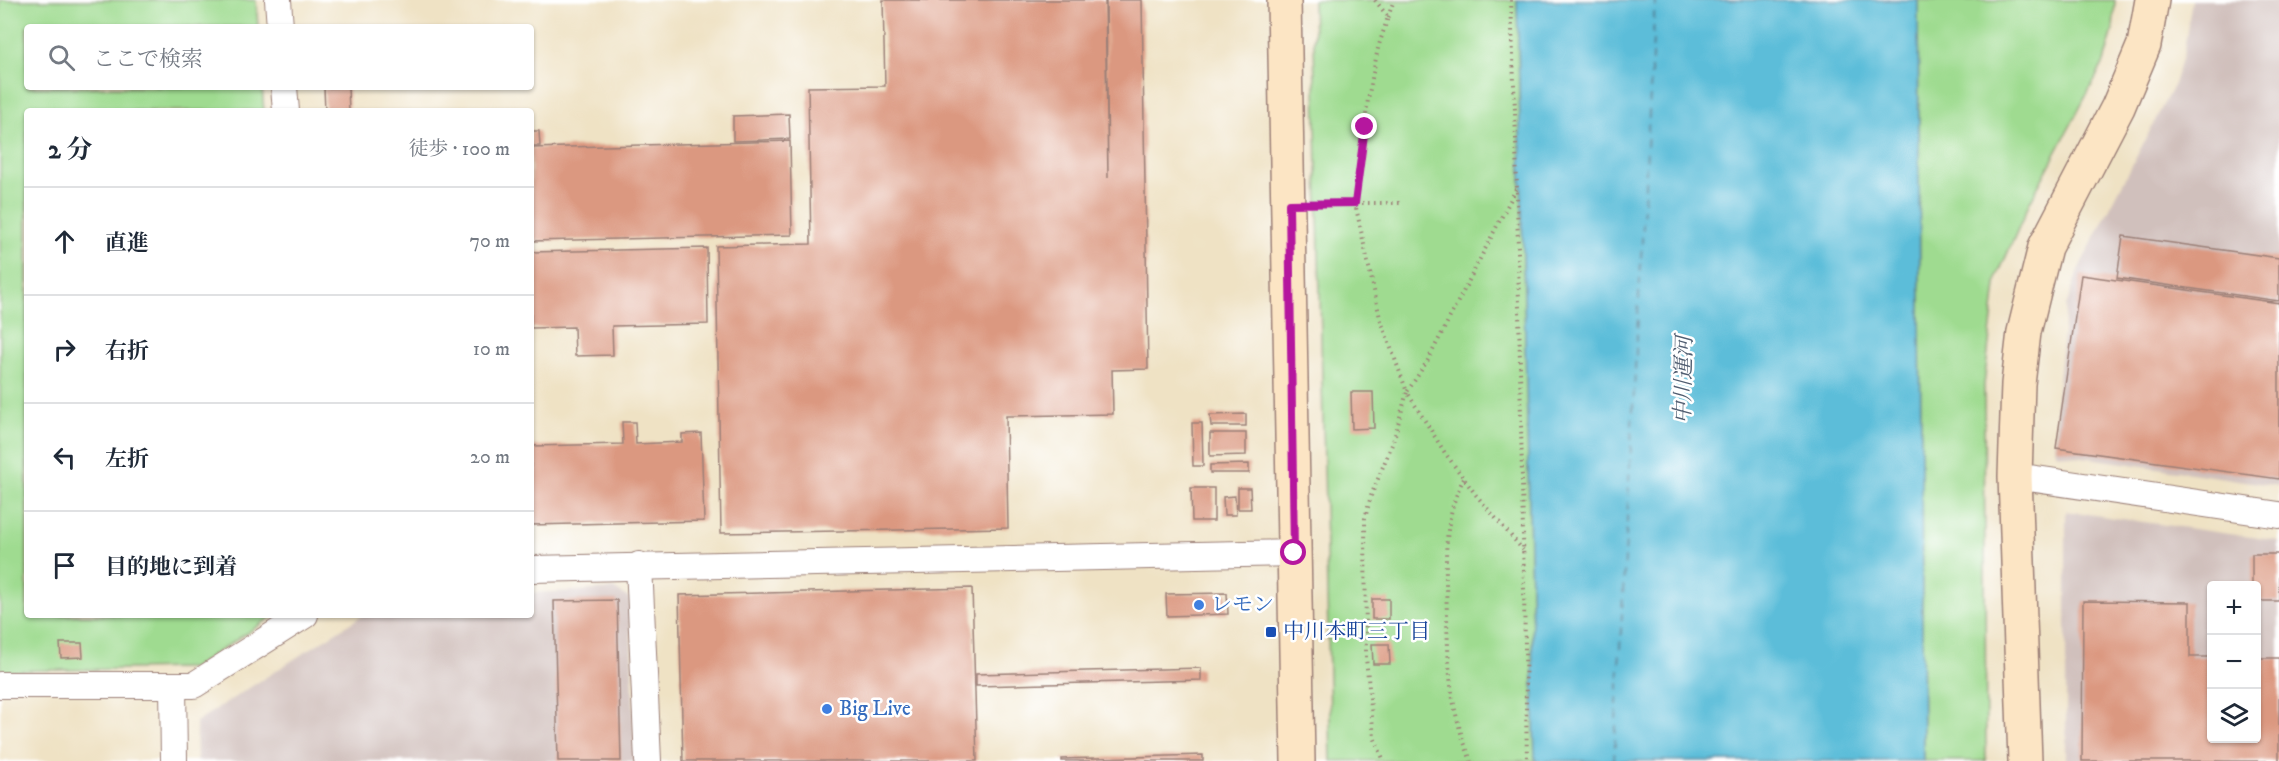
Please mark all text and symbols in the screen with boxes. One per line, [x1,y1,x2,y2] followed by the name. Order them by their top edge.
[24,24,534,90] search box
[45,41,78,74] icon: search
[93,46,203,73] text: ここで検索
[1351,113,1377,139] route end
[48,134,92,167] text: 2 分
[408,137,510,162] text: 徒歩 · 100 m
[48,225,81,258] icon: ahead
[469,229,510,254] text: 70 m
[105,230,149,257] text: 直進
[1670,332,1698,424] water label: 中川運河
[48,333,81,366] icon: right
[473,337,510,362] text: 10 m
[105,338,149,365] text: 右折
[48,441,81,474] icon: left
[470,445,510,470] text: 20 m
[105,446,149,473] text: 左折
[1280,539,1306,565] route start
[48,549,81,582] icon: arrive
[105,554,237,581] text: 目的地に到着
[2207,581,2261,743] map controls
[2207,581,2261,635] button: +
[1211,592,1274,618] place label: レモン
[1192,598,1206,612] marker: レモン
[1283,619,1430,645] place label: 中川本町三丁目
[1264,625,1278,639] marker: 中川本町三丁目
[2207,635,2261,689] button: −
[2207,689,2261,743] button: layers
[839,696,911,722] place label: Big Live
[820,702,834,716] marker: Big Live

